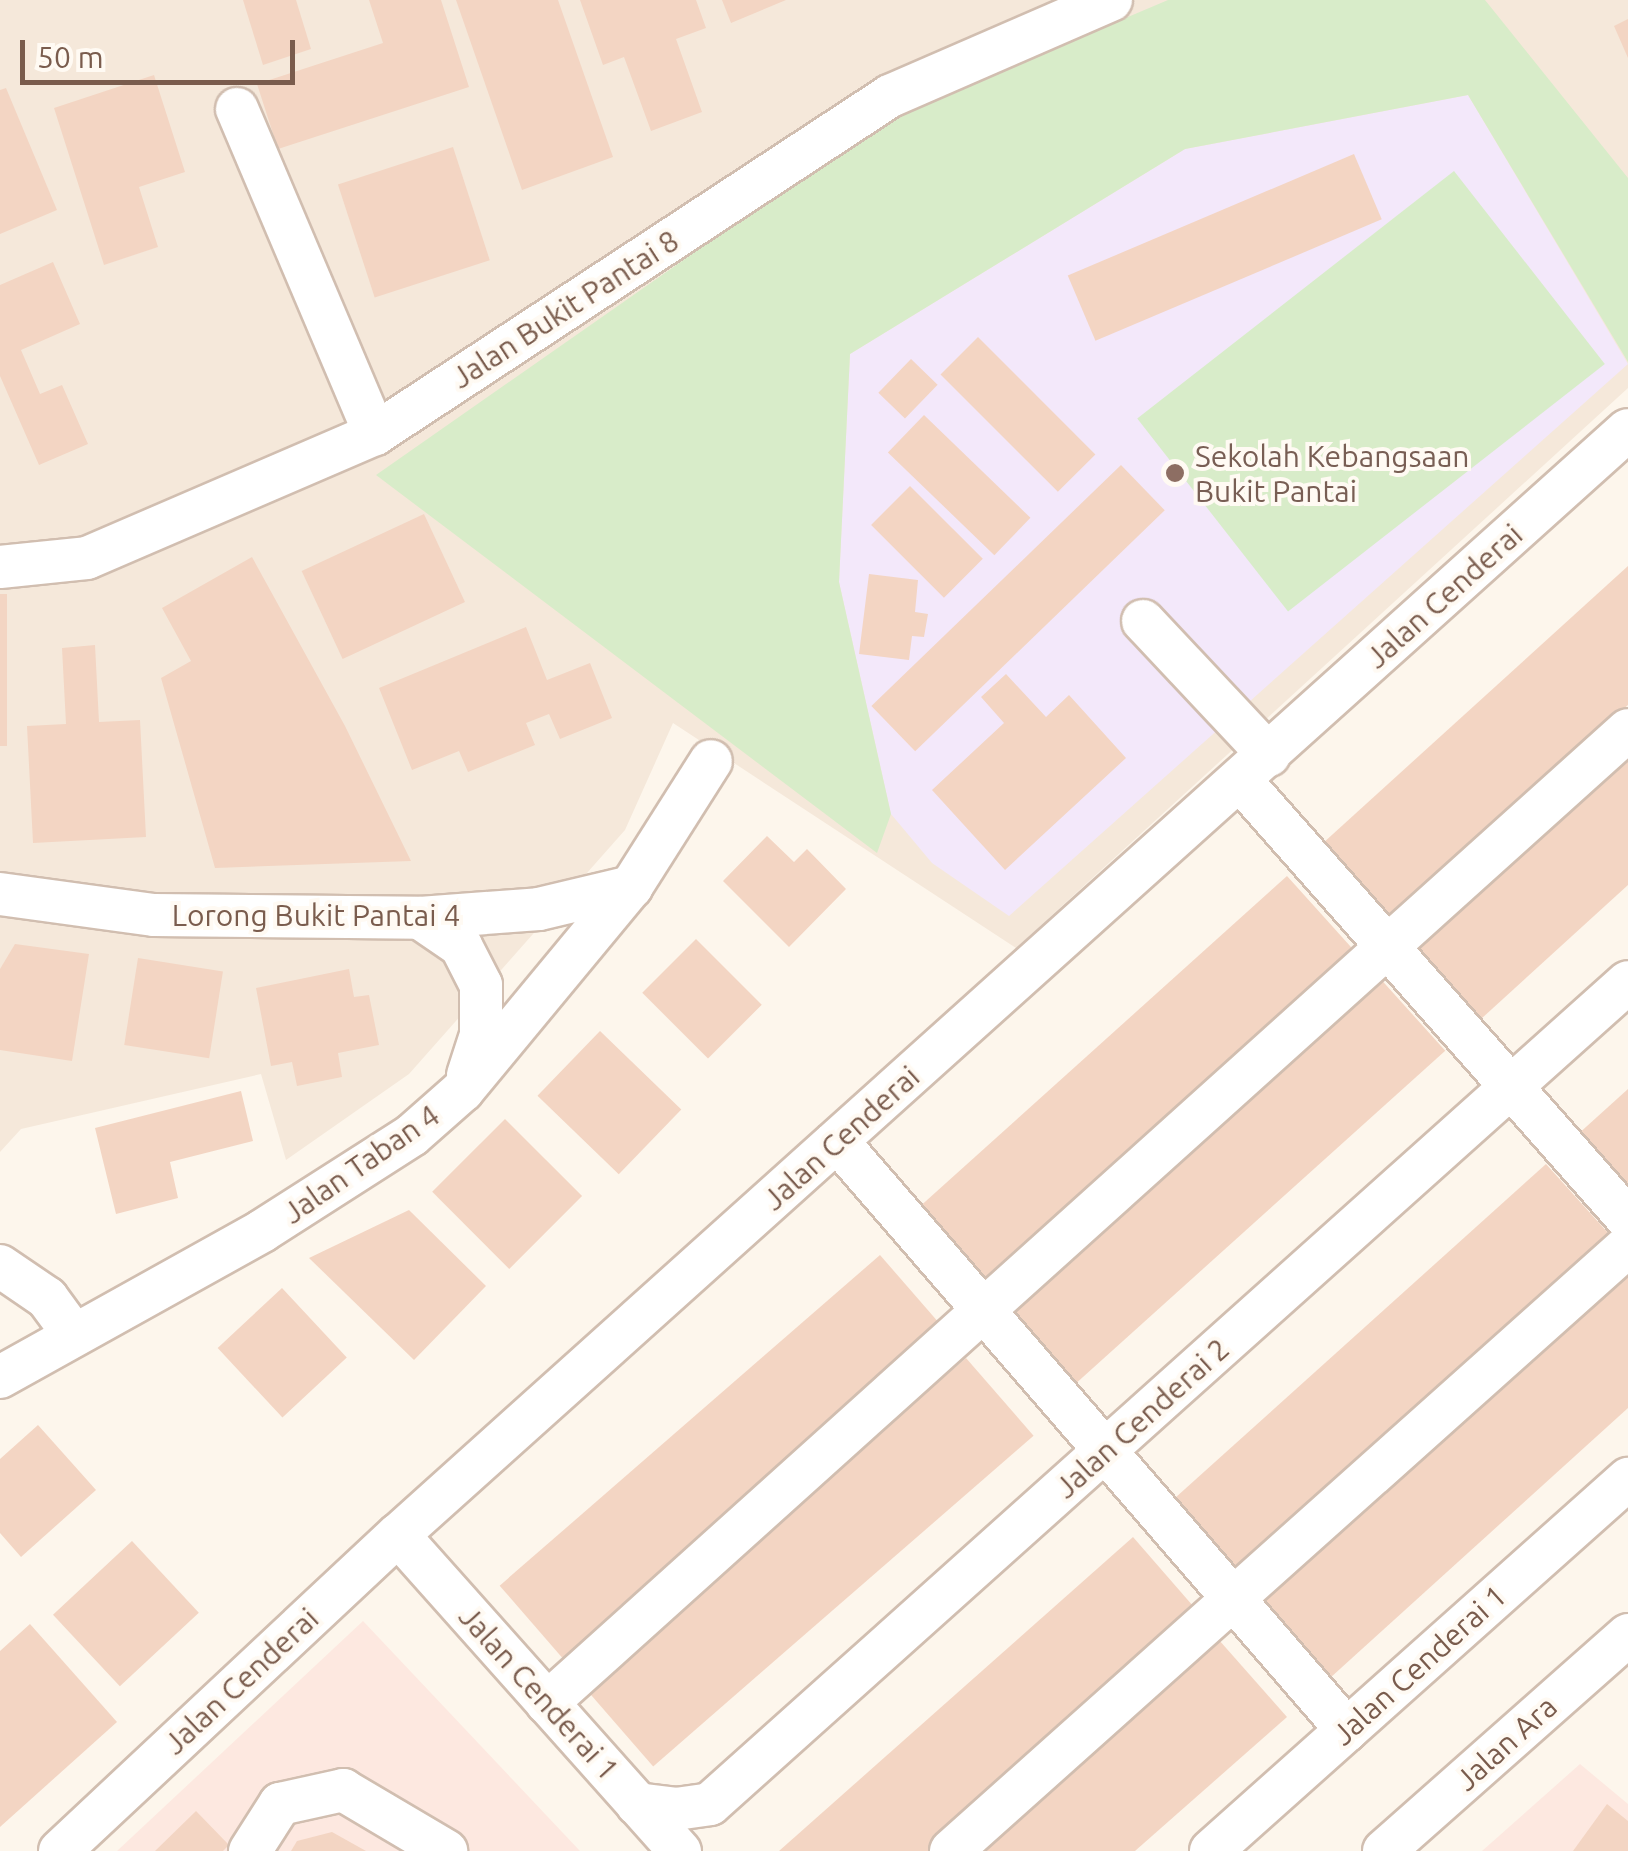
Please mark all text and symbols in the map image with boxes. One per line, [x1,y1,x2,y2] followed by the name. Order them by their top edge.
[25,20,300,82] scale bar
[37,40,104,74] text: 50 m
[445,222,685,396] street label: Jalan Bukit Pantai 8
[1195,438,1469,508] place label: Sekolah Kebangsaan Bukit Pantai
[1164,462,1186,484] marker: Sekolah Kebangsaan Bukit Pantai
[1358,516,1530,676] street label: Jalan Cenderai
[172,897,460,933] street label: Lorong Bukit Pantai 4
[755,1058,927,1218] street label: Jalan Cenderai
[276,1097,446,1231] street label: Jalan Taban 4
[1048,1331,1236,1505] street label: Jalan Cenderai 2
[1325,1578,1513,1752] street label: Jalan Cenderai 1
[452,1599,626,1787] street label: Jalan Cenderai 1
[156,1600,326,1762] street label: Jalan Cenderai
[1448,1688,1564,1798] street label: Jalan Ara

